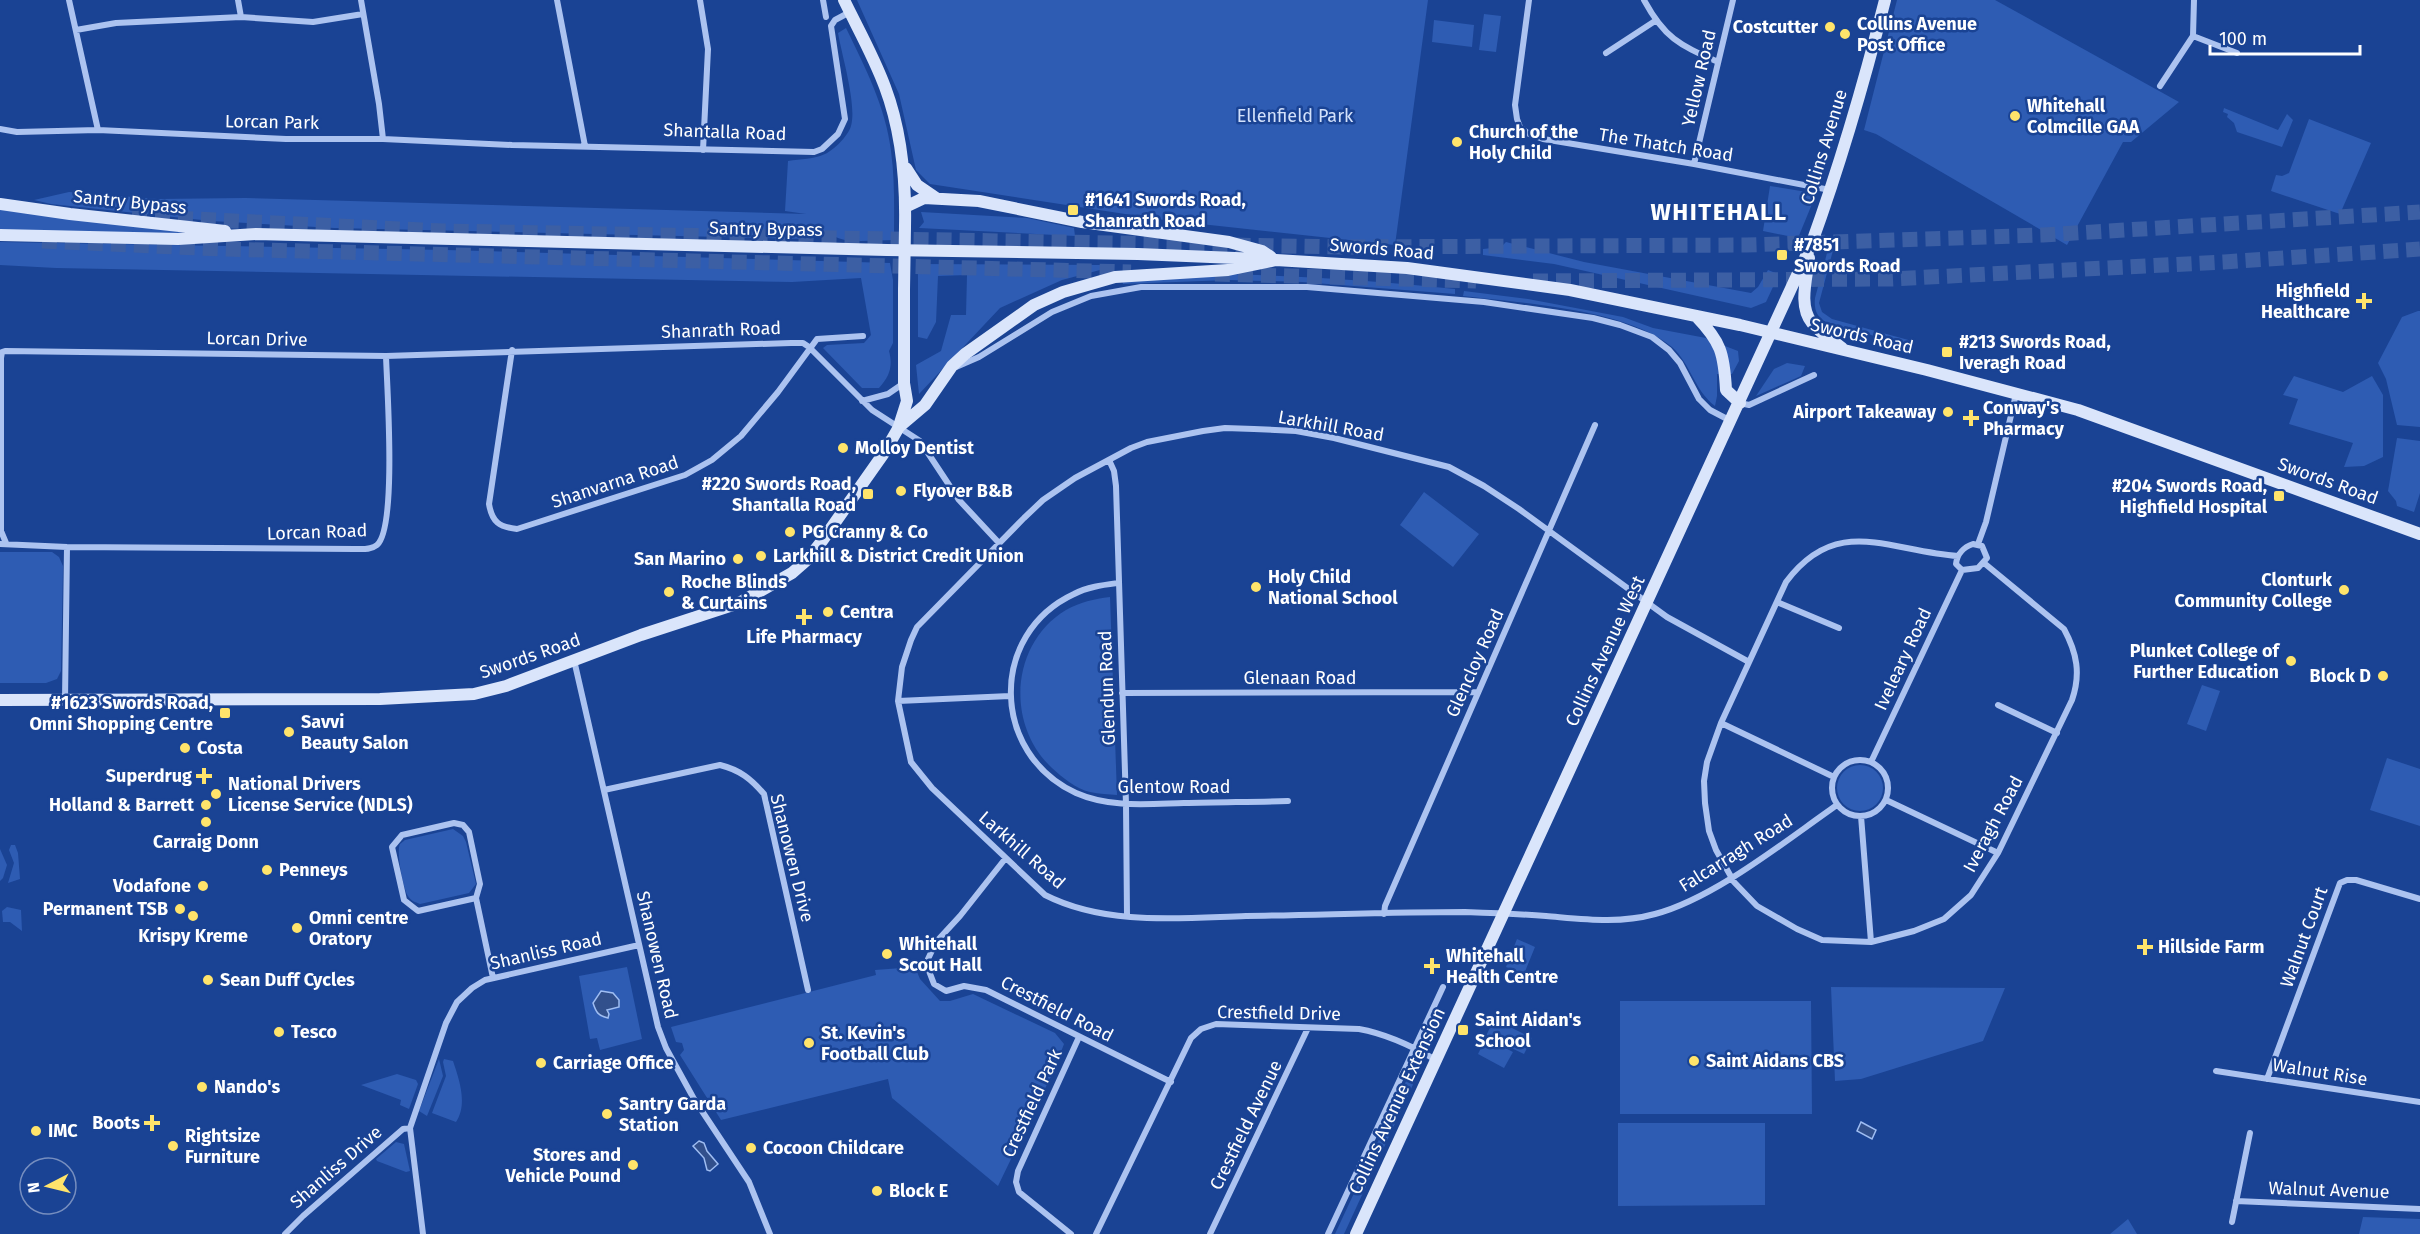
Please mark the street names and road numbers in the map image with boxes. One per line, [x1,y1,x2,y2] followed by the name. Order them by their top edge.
[1677,27,1721,129] street label: Yellow Road
[1796,87,1852,207] street label: Collins Avenue
[225,110,320,134] street label: Lorcan Park
[663,119,787,145] street label: Shantalla Road
[1597,124,1735,166] street label: The Thatch Road
[72,185,188,219] street label: Santry Bypass
[709,217,823,241] street label: Santry Bypass
[1329,233,1435,265] street label: Swords Road
[1808,313,1916,359] street label: Swords Road
[661,317,781,343] street label: Shanrath Road
[206,327,308,351] street label: Lorcan Drive
[1276,406,1386,446] street label: Larkhill Road
[549,451,681,513] street label: Shanvarna Road
[2275,453,2381,509] street label: Swords Road
[266,519,368,545] street label: Lorcan Road
[1560,572,1650,730] street label: Collins Avenue West
[1870,604,1936,714] street label: Iveleary Road
[1441,605,1509,721] street label: Glencloy Road
[477,628,583,684] street label: Swords Road
[1094,630,1120,746] street label: Glendun Road
[1243,667,1357,689] street label: Glenaan Road
[1958,772,2028,876] street label: Iveragh Road
[1118,776,1230,798] street label: Glentow Road
[765,792,819,924] street label: Shanowen Drive
[974,807,1070,893] street label: Larkhill Road
[1675,809,1797,897] street label: Falcarragh Road
[2276,883,2333,990] street label: Walnut Court
[632,889,682,1021] street label: Shanowen Road
[488,927,604,975] street label: Shanliss Road
[997,971,1117,1047] street label: Crestfield Road
[1217,1001,1341,1025] street label: Crestfield Drive
[1344,1004,1450,1198] street label: Collins Avenue Extension
[997,1045,1067,1161] street label: Crestfield Park
[2271,1054,2369,1090] street label: Walnut Rise
[1205,1057,1287,1193] street label: Crestfield Avenue
[286,1121,386,1213] street label: Shanliss Drive
[2268,1177,2390,1203] street label: Walnut Avenue

